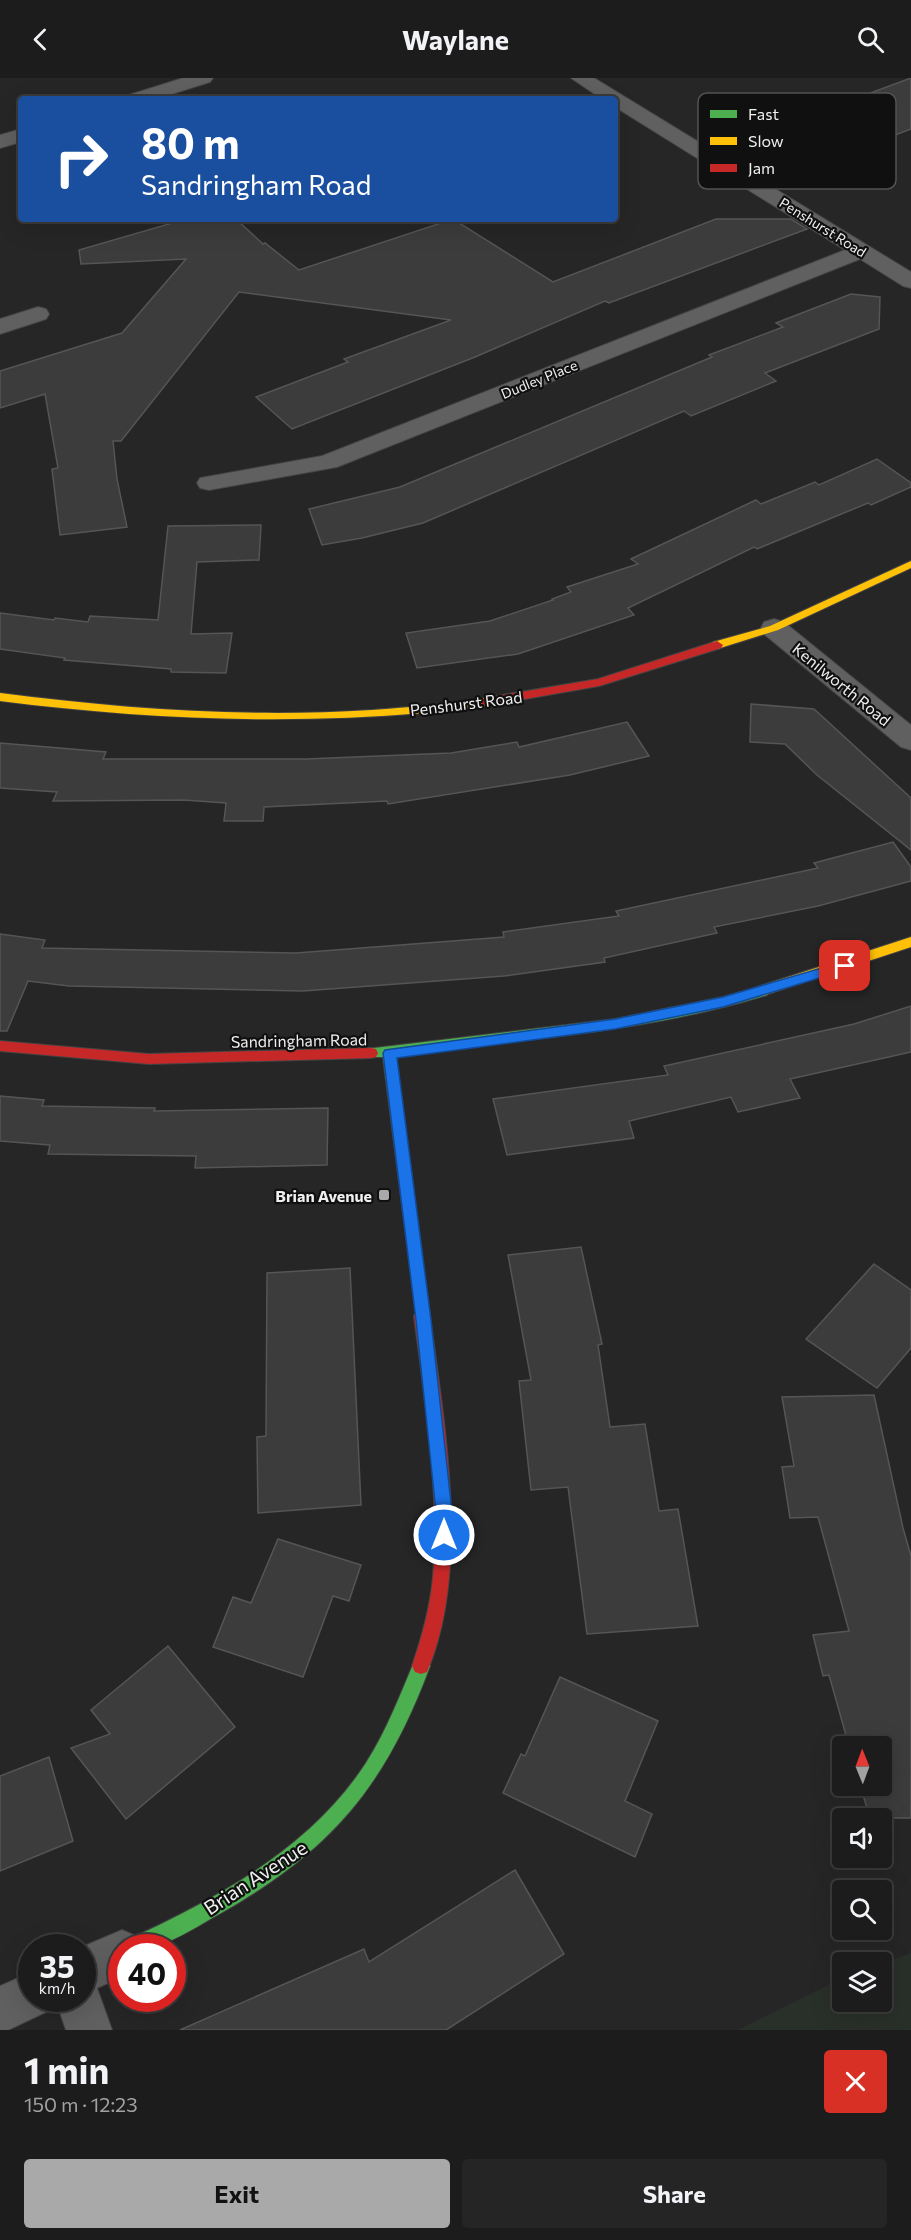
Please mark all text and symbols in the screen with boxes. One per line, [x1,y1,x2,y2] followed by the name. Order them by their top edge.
[24,23,57,56] icon: back
[402,23,509,56] text: Waylane
[854,23,887,56] icon: search
[698,93,896,189] legend
[748,104,779,123] text: Fast
[141,116,240,168] text: 80 m
[42,120,120,198] icon: right
[748,131,784,150] text: Slow
[748,158,775,177] text: Jam
[141,168,371,201] text: Sandringham Road
[777,194,869,260] street label: Penshurst Road
[498,356,580,402] street label: Dudley Place
[789,639,895,729] street label: Kenilworth Road
[409,687,523,719] street label: Penshurst Road
[819,940,870,991] pin
[828,949,861,982] icon: arrive
[231,1029,367,1051] street label: Sandringham Road
[275,1186,372,1205] place label: Brian Avenue
[377,1188,391,1202] marker: Brian Avenue
[412,1503,476,1567] position arrow
[832,1736,892,1796] north arrow
[832,1736,892,2012] map controls
[832,1808,892,1868] button: sound
[199,1835,311,1919] street label: Brian Avenue
[832,1880,892,1940] button: search
[108,1934,186,2012] speed limit sign: 40
[40,1947,74,1984] text: 35
[832,1952,892,2012] button: layers
[39,1979,75,1997] text: km/h
[24,2047,109,2091] text: 1 min
[824,2050,887,2113] button: close
[24,2092,138,2116] text: 150 m · 12:23
[24,2159,450,2228] button: Exit
[462,2159,887,2228] button: Share

